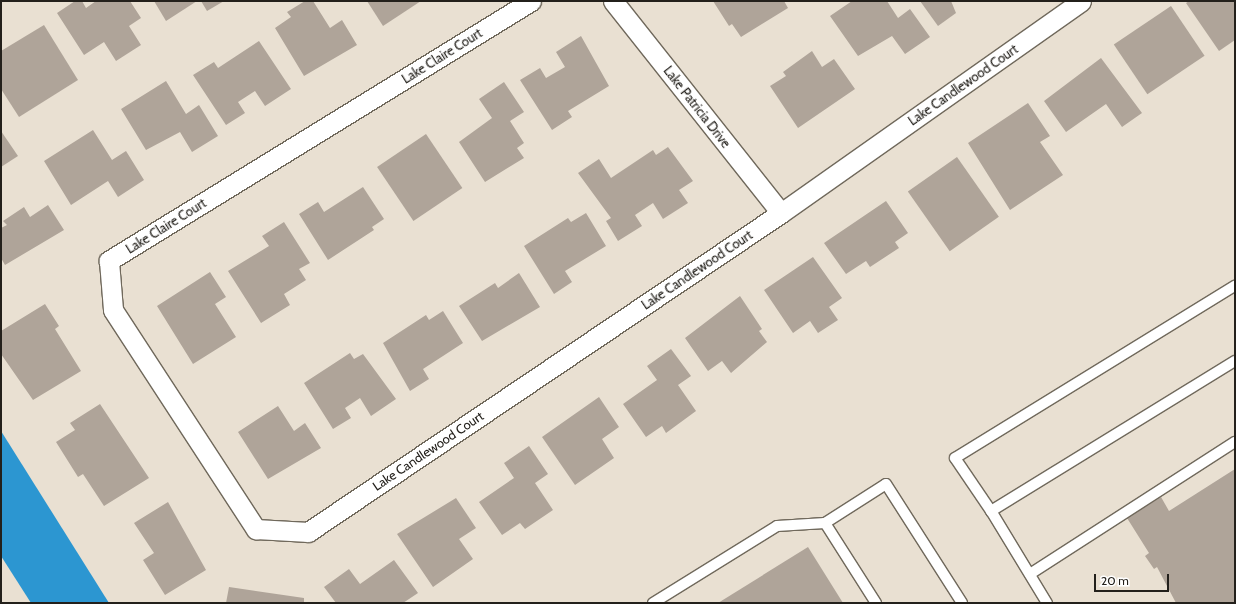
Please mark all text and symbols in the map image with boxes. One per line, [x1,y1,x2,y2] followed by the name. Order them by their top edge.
[399,25,485,87] street label: Lake Claire Court
[905,41,1021,129] street label: Lake Candlewood Court
[660,63,734,151] street label: Lake Patricia Drive
[123,195,209,257] street label: Lake Claire Court
[639,227,755,313] street label: Lake Candlewood Court
[370,408,486,494] street label: Lake Candlewood Court
[1096,566,1171,592] scale bar
[1101,573,1129,588] text: 20 m

